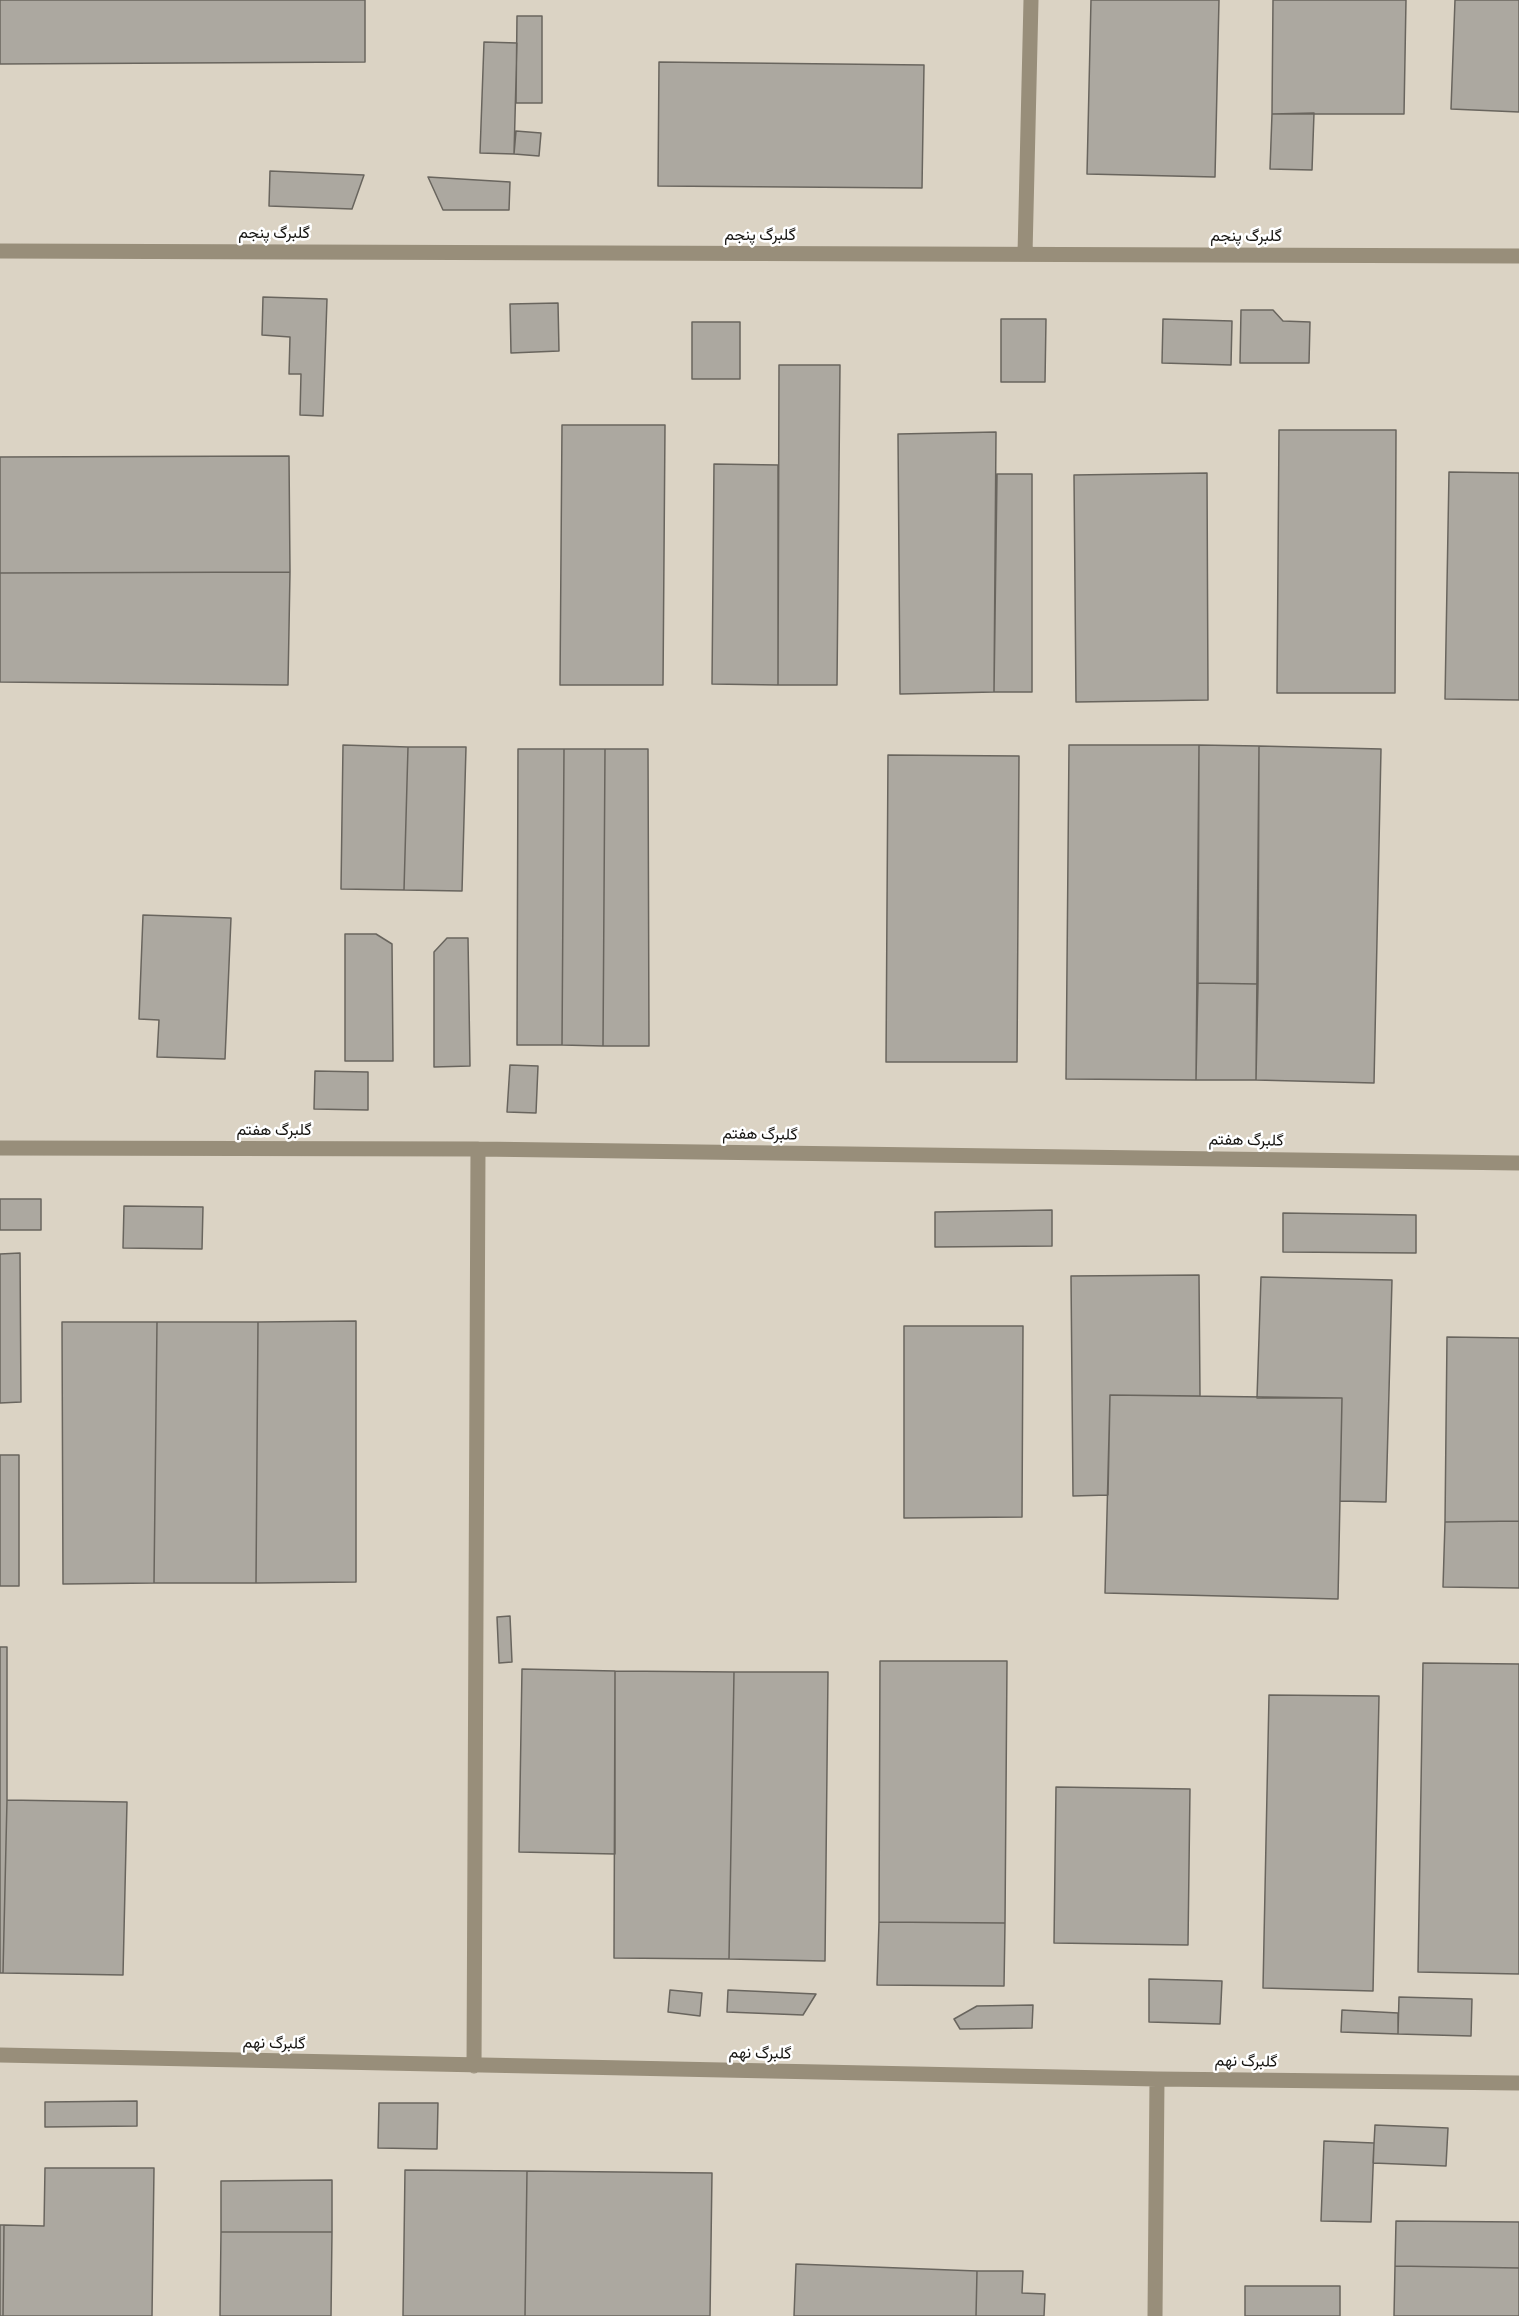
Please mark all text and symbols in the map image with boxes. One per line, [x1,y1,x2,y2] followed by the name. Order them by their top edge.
[238,224,310,244] street label: گلبرگ پنجم
[724,226,796,246] street label: گلبرگ پنجم
[1210,227,1282,247] street label: گلبرگ پنجم
[236,1121,312,1141] street label: گلبرگ هفتم
[722,1125,798,1145] street label: گلبرگ هفتم
[1208,1131,1284,1151] street label: گلبرگ هفتم
[242,2034,306,2054] street label: گلبرگ نهم
[728,2044,792,2064] street label: گلبرگ نهم
[1214,2052,1278,2072] street label: گلبرگ نهم

